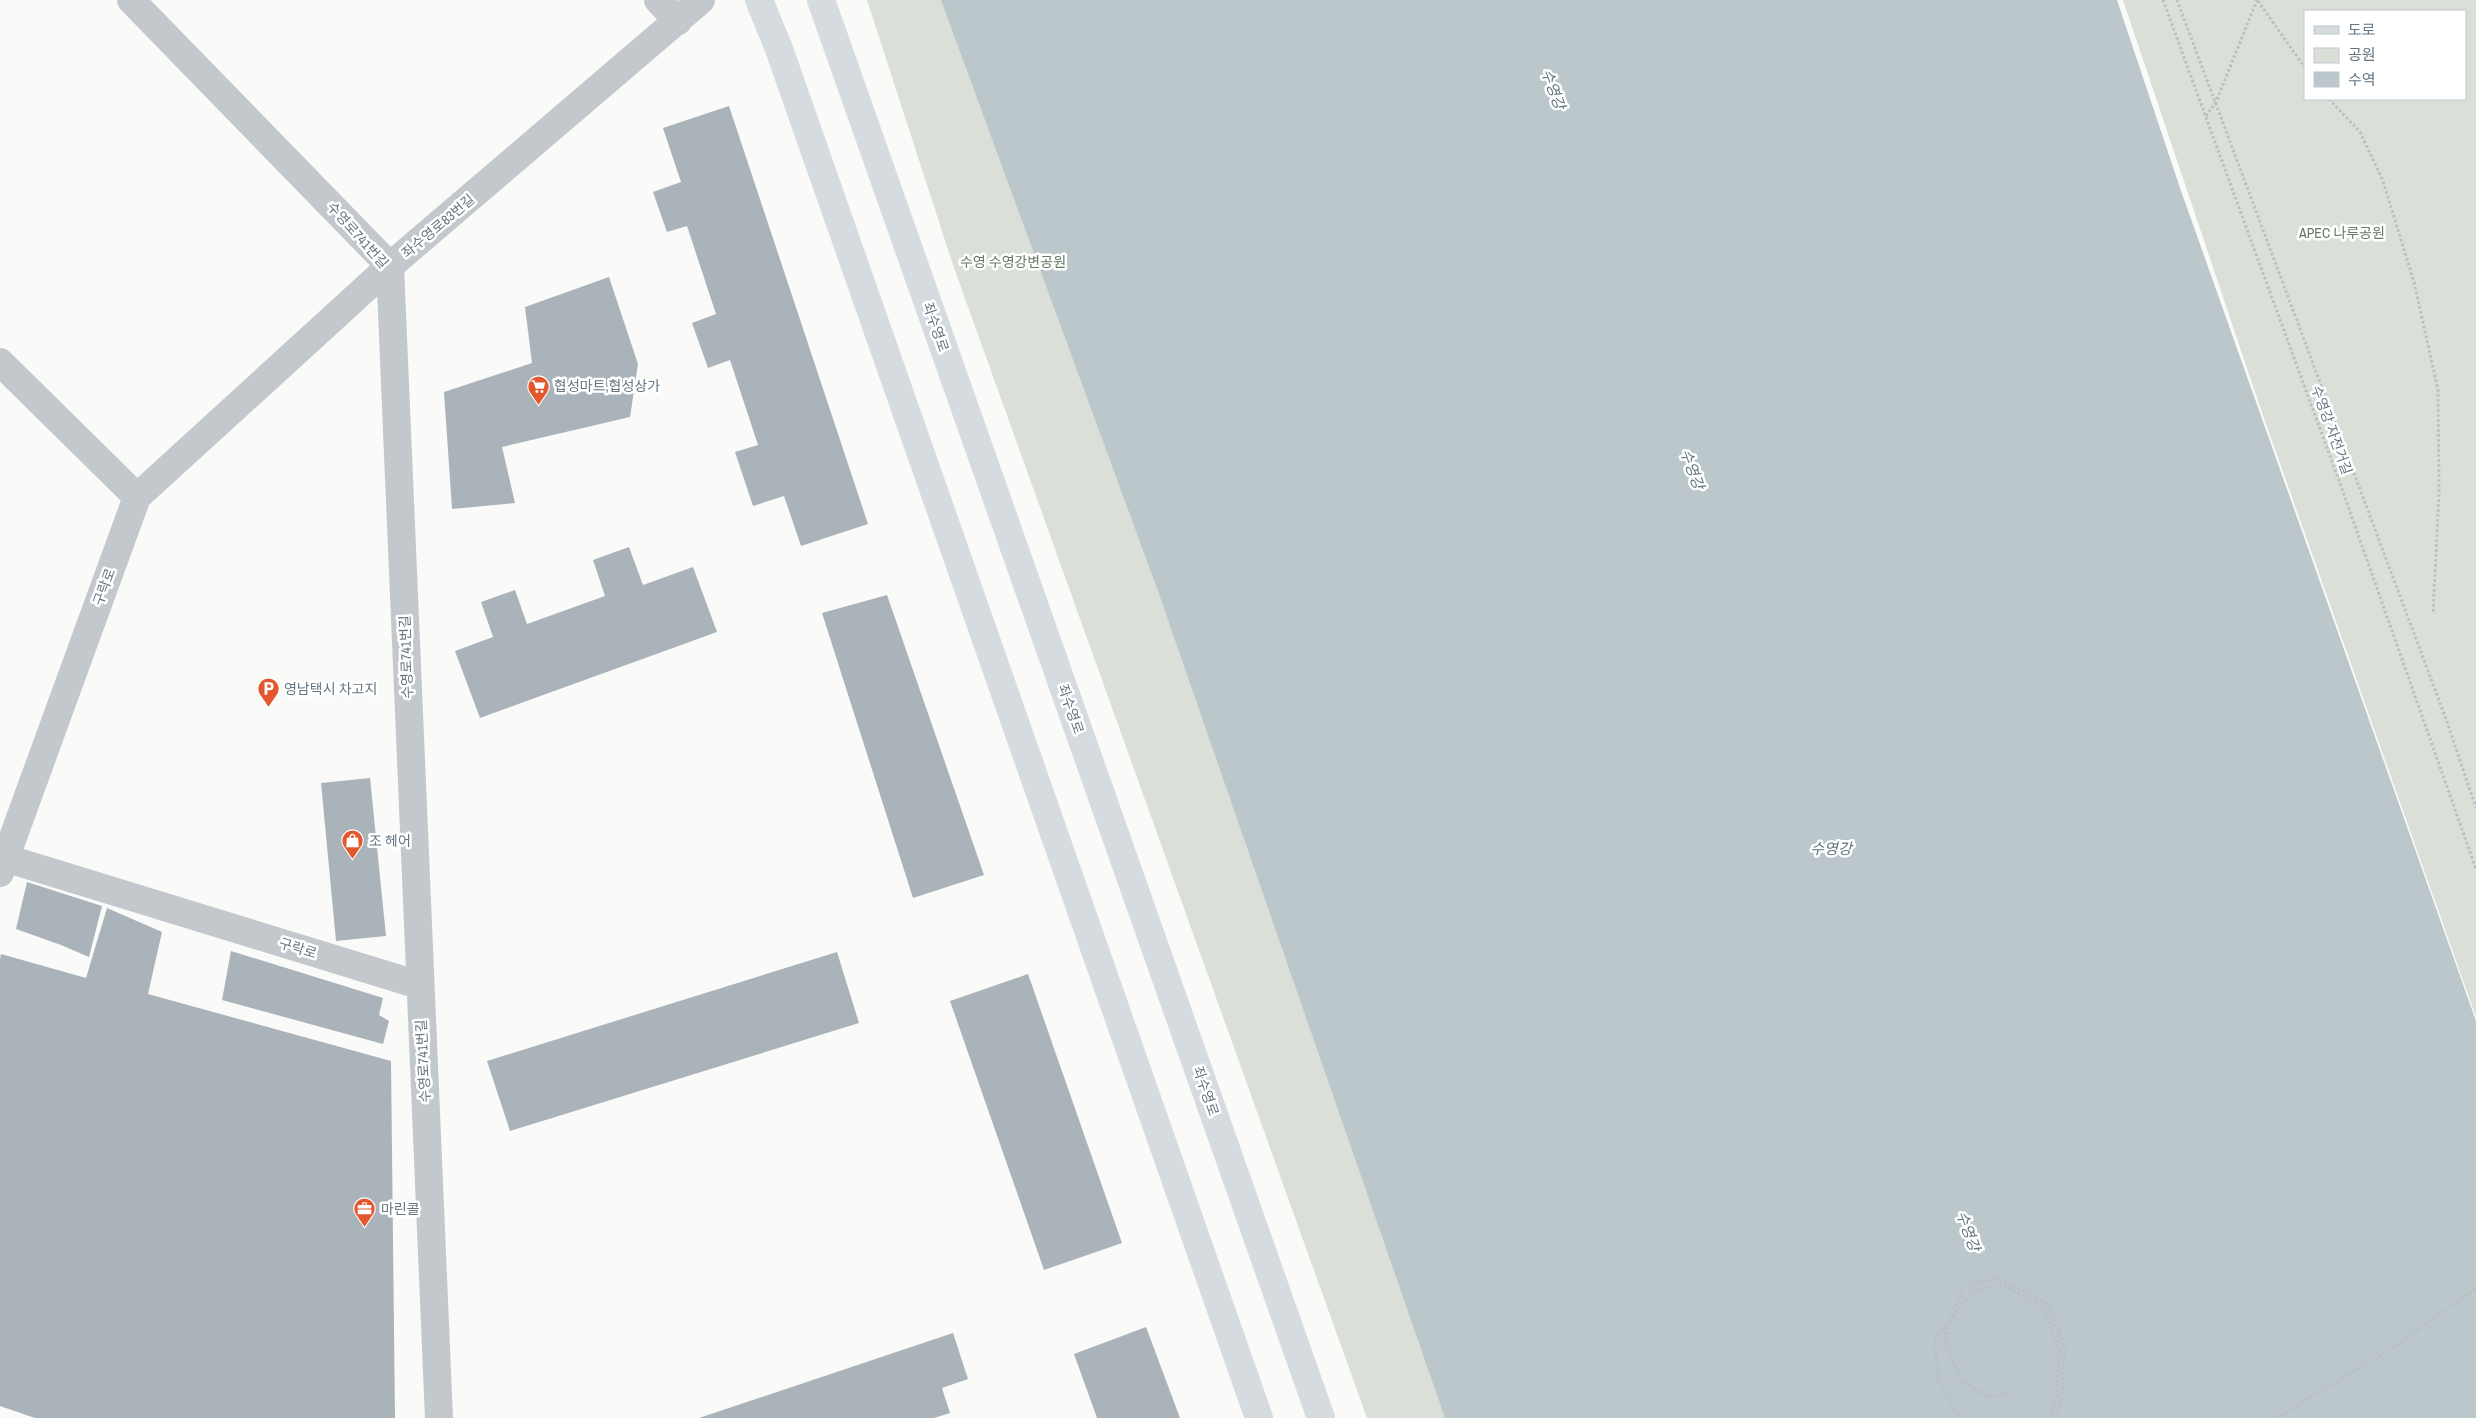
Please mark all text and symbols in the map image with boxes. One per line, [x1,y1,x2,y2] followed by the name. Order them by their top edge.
[2304,10,2466,100] legend
[2348,19,2376,40] text: 도로
[2348,44,2376,65] text: 공원
[1537,66,1571,114] water label: 수영강
[2348,69,2376,90] text: 수역
[398,190,478,262] street label: 좌수영로83번길
[323,198,393,272] street label: 수영로741번길
[2298,224,2385,242] park label: APEC 나루공원
[960,253,1066,271] park label: 수영 수영강변공원
[919,300,953,354] street label: 좌수영로
[526,374,550,405] supermarket icon: 협성마트,협성상가
[554,377,660,395] place label: 협성마트,협성상가
[2308,383,2356,477] street label: 수영강 자전거길
[1676,446,1710,494] water label: 수영강
[89,566,119,608] street label: 구락로
[396,615,416,699] street label: 수영로741번길
[256,677,280,708] parking icon: 영남택시 차고지
[284,680,377,698] place label: 영남택시 차고지
[1054,682,1088,736] street label: 좌수영로
[341,829,365,860] shop icon: 조 헤어
[369,832,411,850] place label: 조 헤어
[1810,838,1854,859] water label: 수영강
[277,934,319,962] street label: 구락로
[412,1019,434,1103] street label: 수영로741번길
[1189,1064,1223,1118] street label: 좌수영로
[353,1197,377,1228] office icon: 마린콜
[381,1200,420,1218] place label: 마린콜
[1952,1208,1986,1256] water label: 수영강

